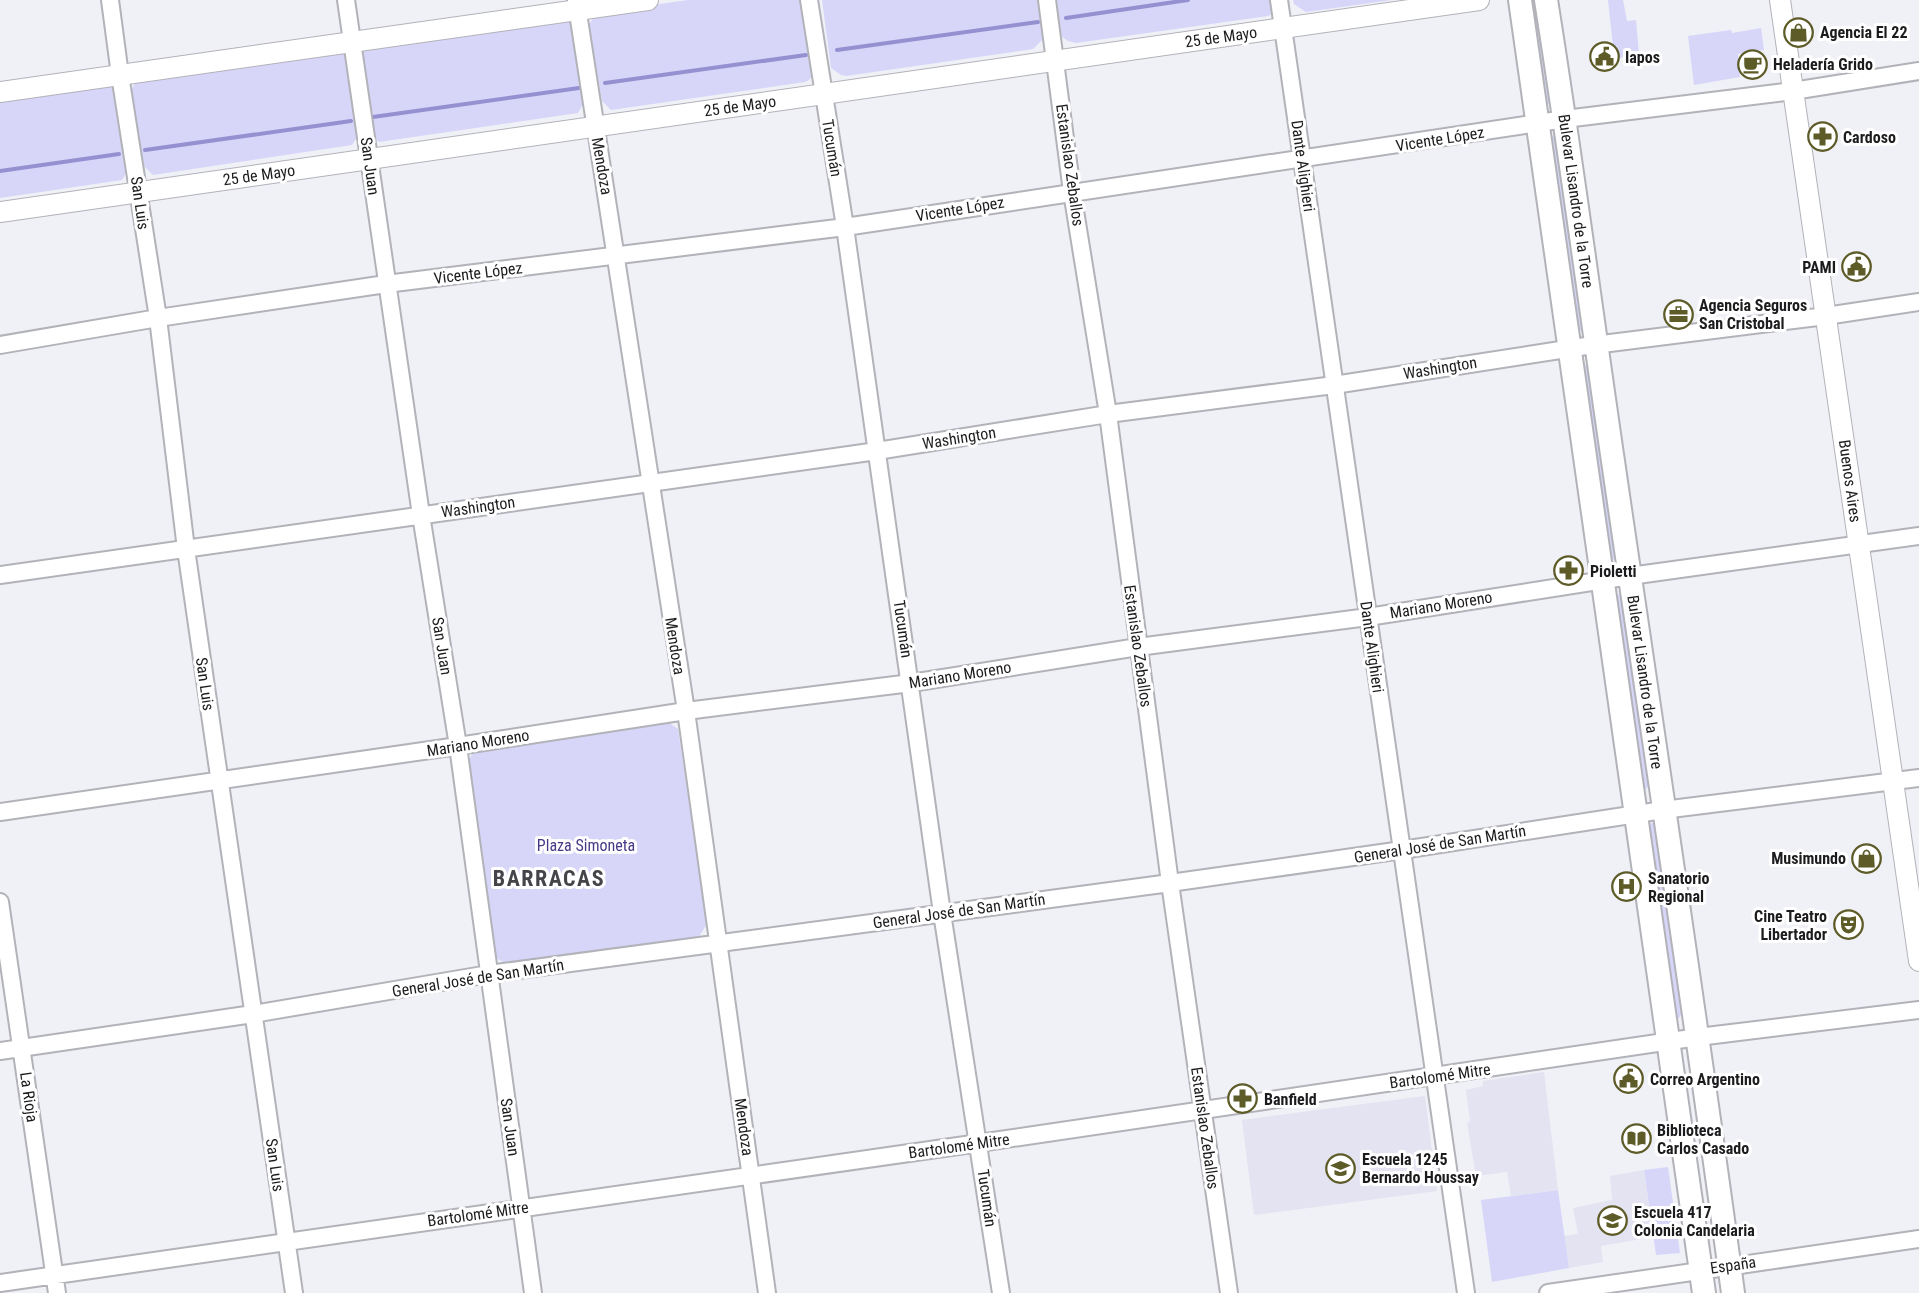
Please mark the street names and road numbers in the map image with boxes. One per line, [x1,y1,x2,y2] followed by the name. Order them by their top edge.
[1184,23,1258,51] street label: 25 de Mayo
[703,92,777,120] street label: 25 de Mayo
[1052,103,1088,227] street label: Estanislao Zeballos
[1554,113,1598,289] street label: Bulevar Lisandro de la Torre
[818,118,846,178] street label: Tucumán
[1287,119,1319,213] street label: Dante Alighieri
[1394,123,1486,155] street label: Vicente López
[357,136,383,196] street label: San Juan
[588,136,616,196] street label: Mendoza
[222,161,296,189] street label: 25 de Mayo
[127,175,153,231] street label: San Luis
[914,193,1006,225] street label: Vicente López
[433,258,523,288] street label: Vicente López
[1402,353,1478,383] street label: Washington
[921,423,997,453] street label: Washington
[1835,439,1865,523] street label: Buenos Aires
[440,492,516,522] street label: Washington
[1120,584,1156,708] street label: Estanislao Zeballos
[1388,588,1494,622] street label: Mariano Moreno
[1623,594,1667,770] street label: Bulevar Lisandro de la Torre
[890,599,916,659] street label: Tucumán
[1356,600,1388,694] street label: Dante Alighieri
[428,616,456,676] street label: San Juan
[661,616,689,676] street label: Mendoza
[192,656,218,712] street label: San Luis
[907,658,1013,692] street label: Mariano Moreno
[425,726,531,760] street label: Mariano Moreno
[1353,821,1527,867] street label: General José de San Martín
[872,890,1046,932] street label: General José de San Martín
[391,955,565,1001] street label: General José de San Martín
[1388,1060,1492,1092] street label: Bartolomé Mitre
[1187,1066,1223,1190] street label: Estanislao Zeballos
[16,1071,42,1123] street label: La Rioja
[497,1097,523,1157] street label: San Juan
[731,1097,757,1157] street label: Mendoza
[907,1130,1011,1162] street label: Bartolomé Mitre
[262,1137,288,1193] street label: San Luis
[974,1168,1000,1228] street label: Tucumán
[426,1198,530,1230] street label: Bartolomé Mitre
[1709,1252,1757,1278] street label: España

